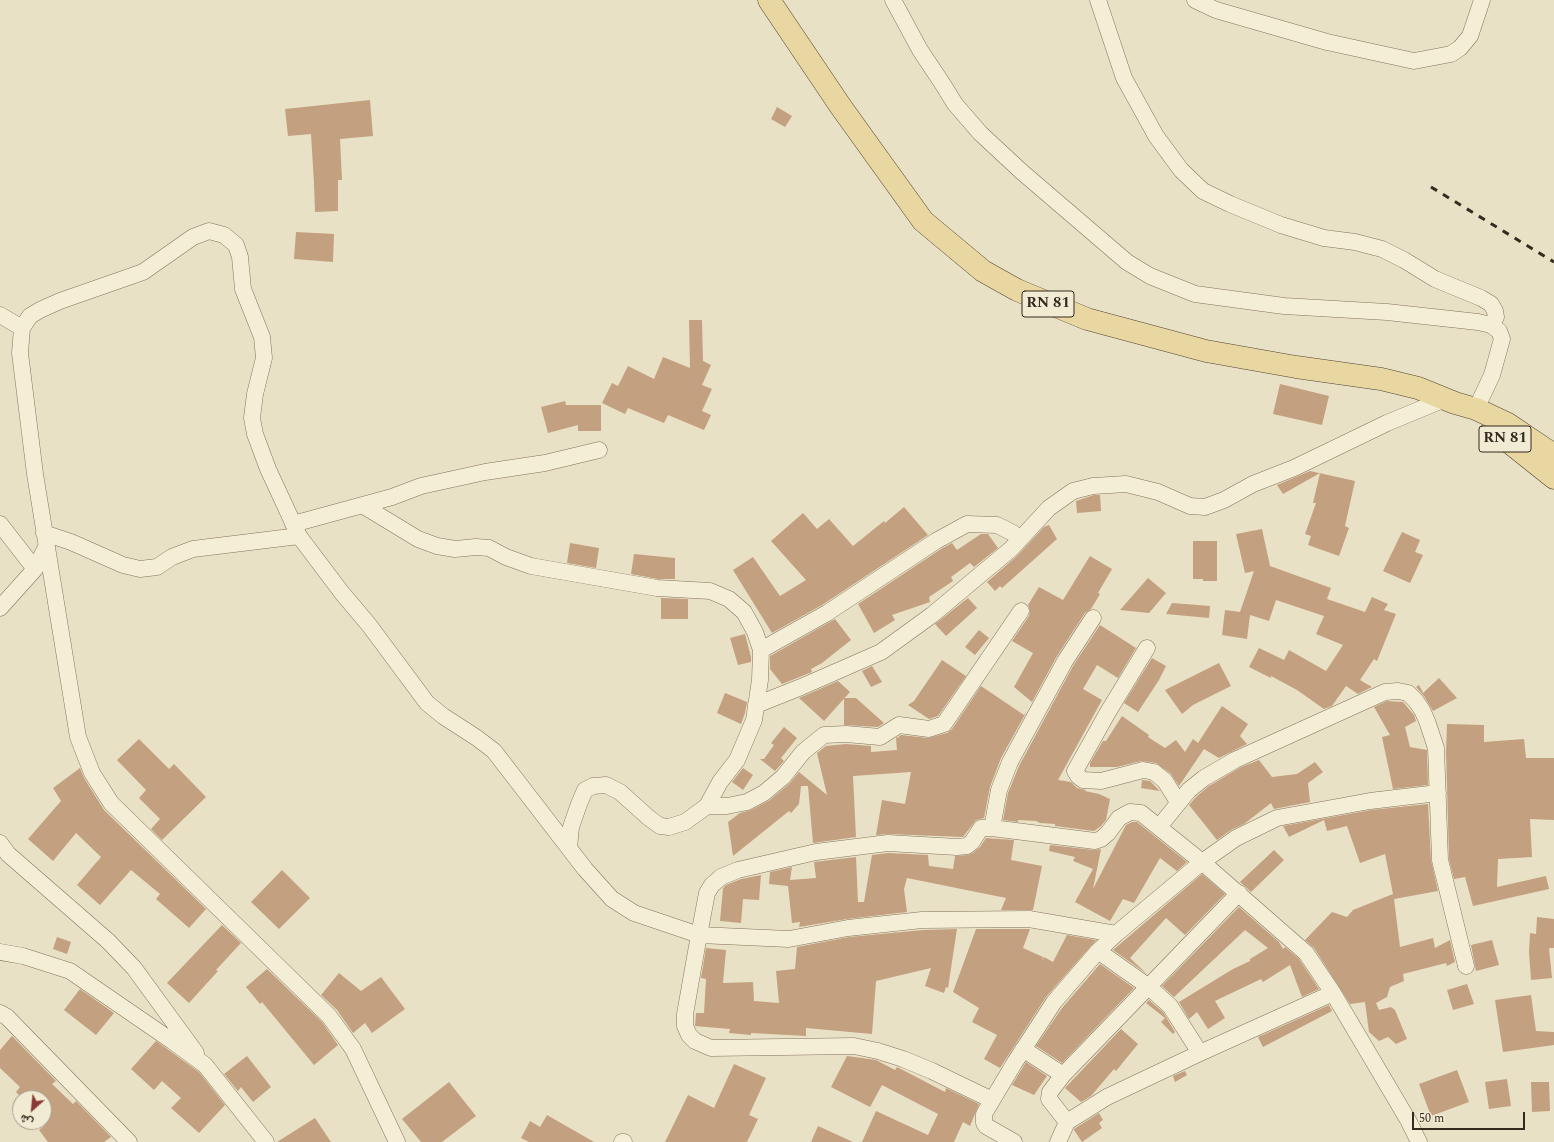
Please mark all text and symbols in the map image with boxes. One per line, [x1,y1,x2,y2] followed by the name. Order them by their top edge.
[1022,291,1074,317] road number: RN 81
[1479,426,1531,452] road number: RN 81
[12,1090,52,1130] north arrow
[1414,1104,1527,1130] scale bar
[1419,1109,1444,1128] text: 50 m
[17,1110,37,1131] text: ش

